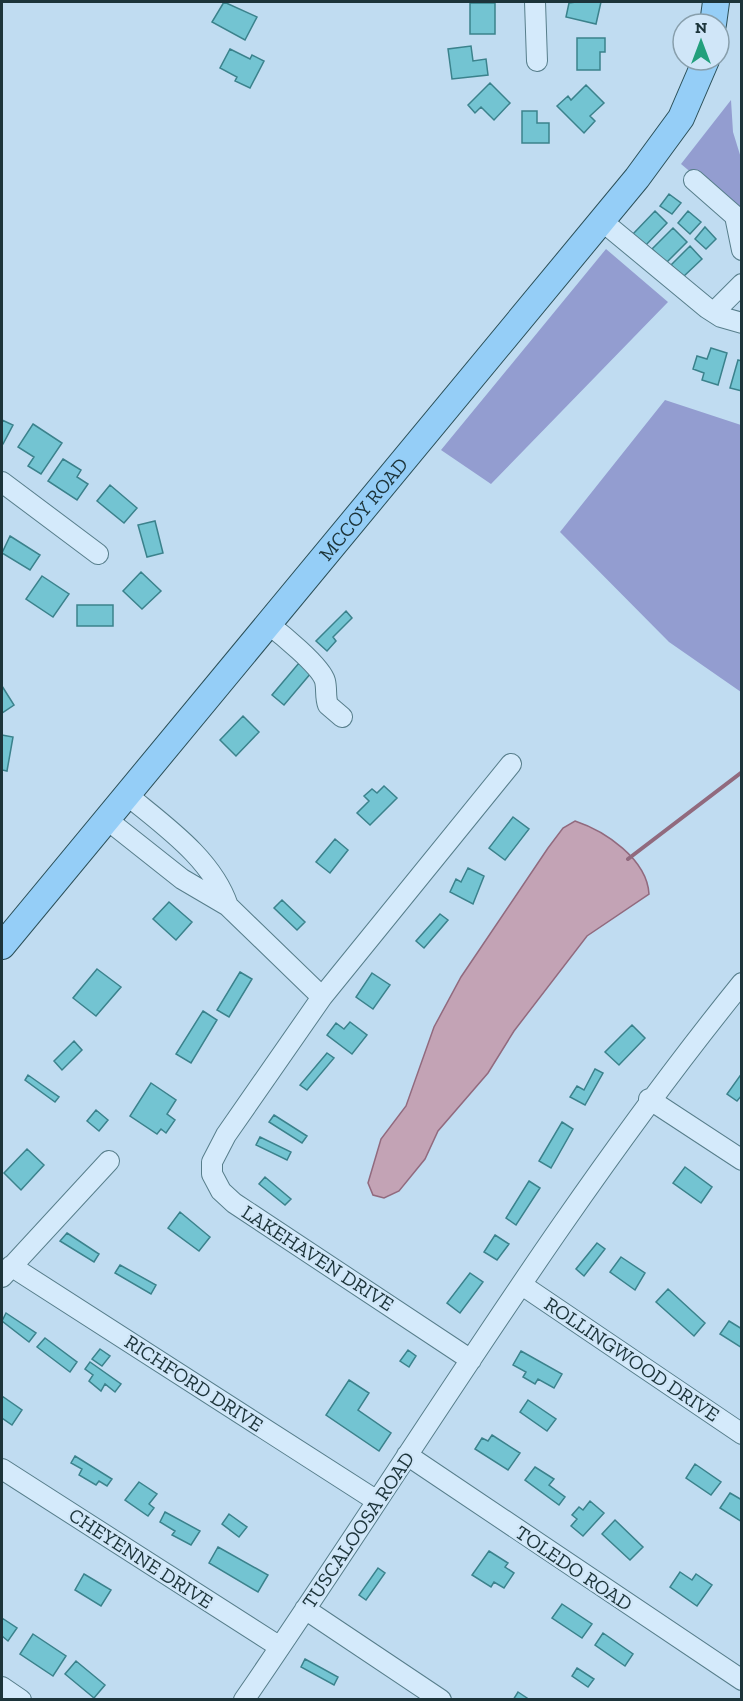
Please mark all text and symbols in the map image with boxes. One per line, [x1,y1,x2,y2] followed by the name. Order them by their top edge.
[671,12,731,72] north arrow
[695,18,707,37] text: N
[314,453,413,565] street label: MCCOY ROAD
[237,1200,399,1316] street label: LAKEHAVEN DRIVE
[540,1291,724,1427] street label: ROLLINGWOOD DRIVE
[120,1329,268,1437] street label: RICHFORD DRIVE
[297,1447,419,1613] street label: TUSCALOOSA ROAD
[64,1502,218,1614] street label: CHEYENNE DRIVE
[511,1520,637,1616] street label: TOLEDO ROAD

